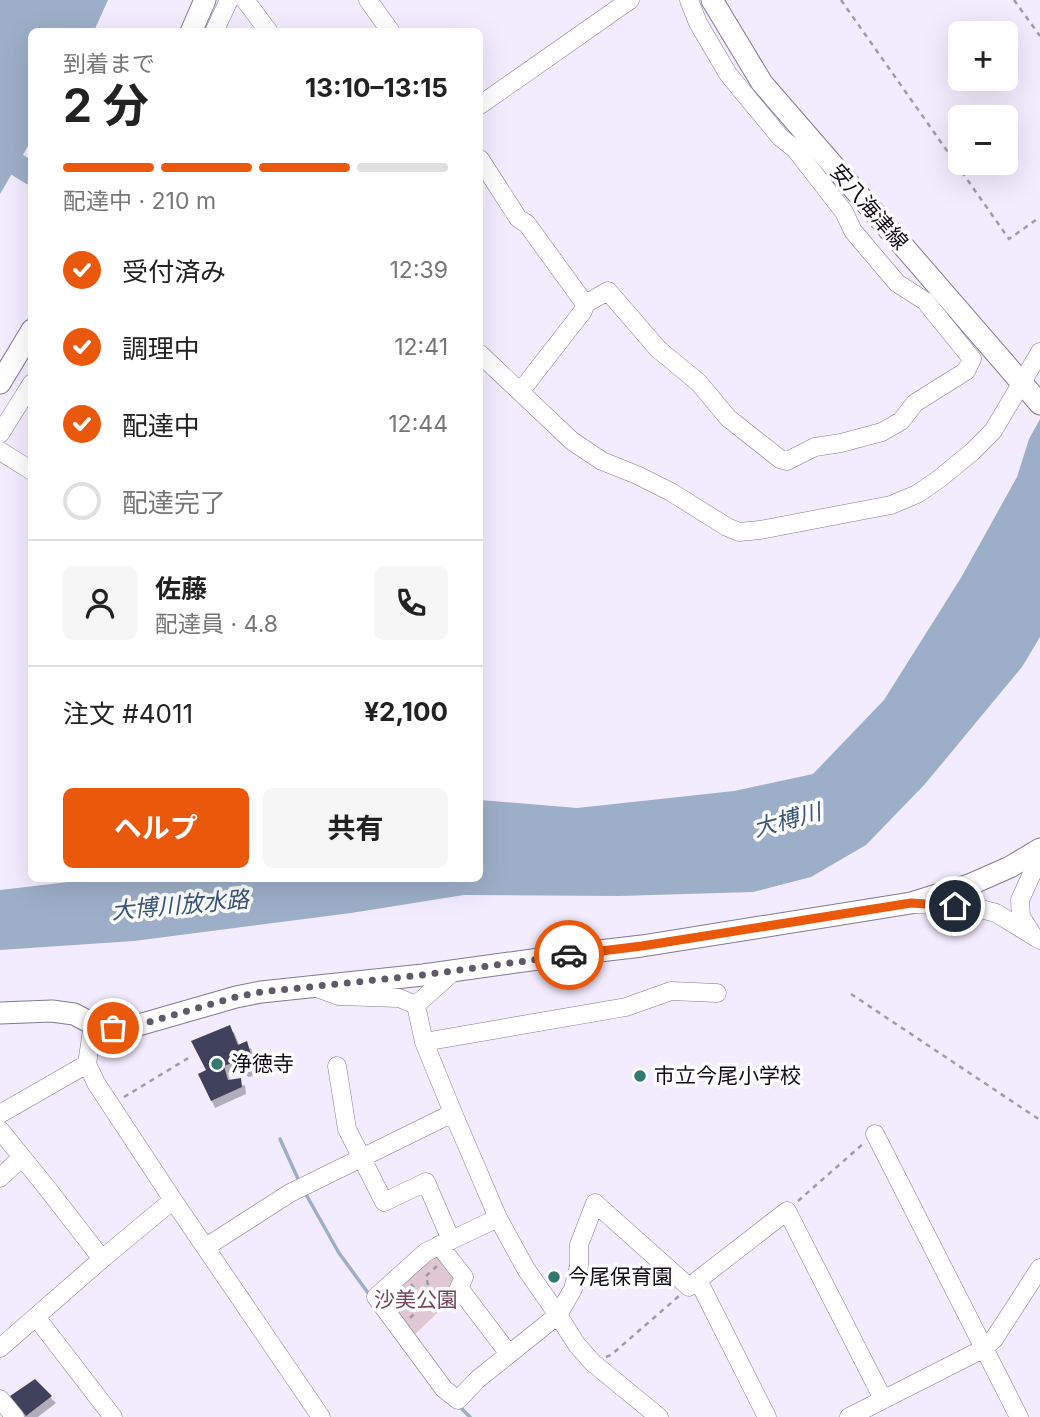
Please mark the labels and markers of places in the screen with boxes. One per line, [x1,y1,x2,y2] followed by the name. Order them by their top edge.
[925,876,985,936] pin
[83,998,143,1058] pin
[231,1051,294,1076] place label: 浄徳寺
[209,1056,225,1072] marker: 浄徳寺
[654,1063,801,1088] place label: 市立今尾小学校
[632,1068,648,1084] marker: 市立今尾小学校
[568,1264,673,1289] place label: 今尾保育園
[546,1269,562,1285] marker: 今尾保育園

